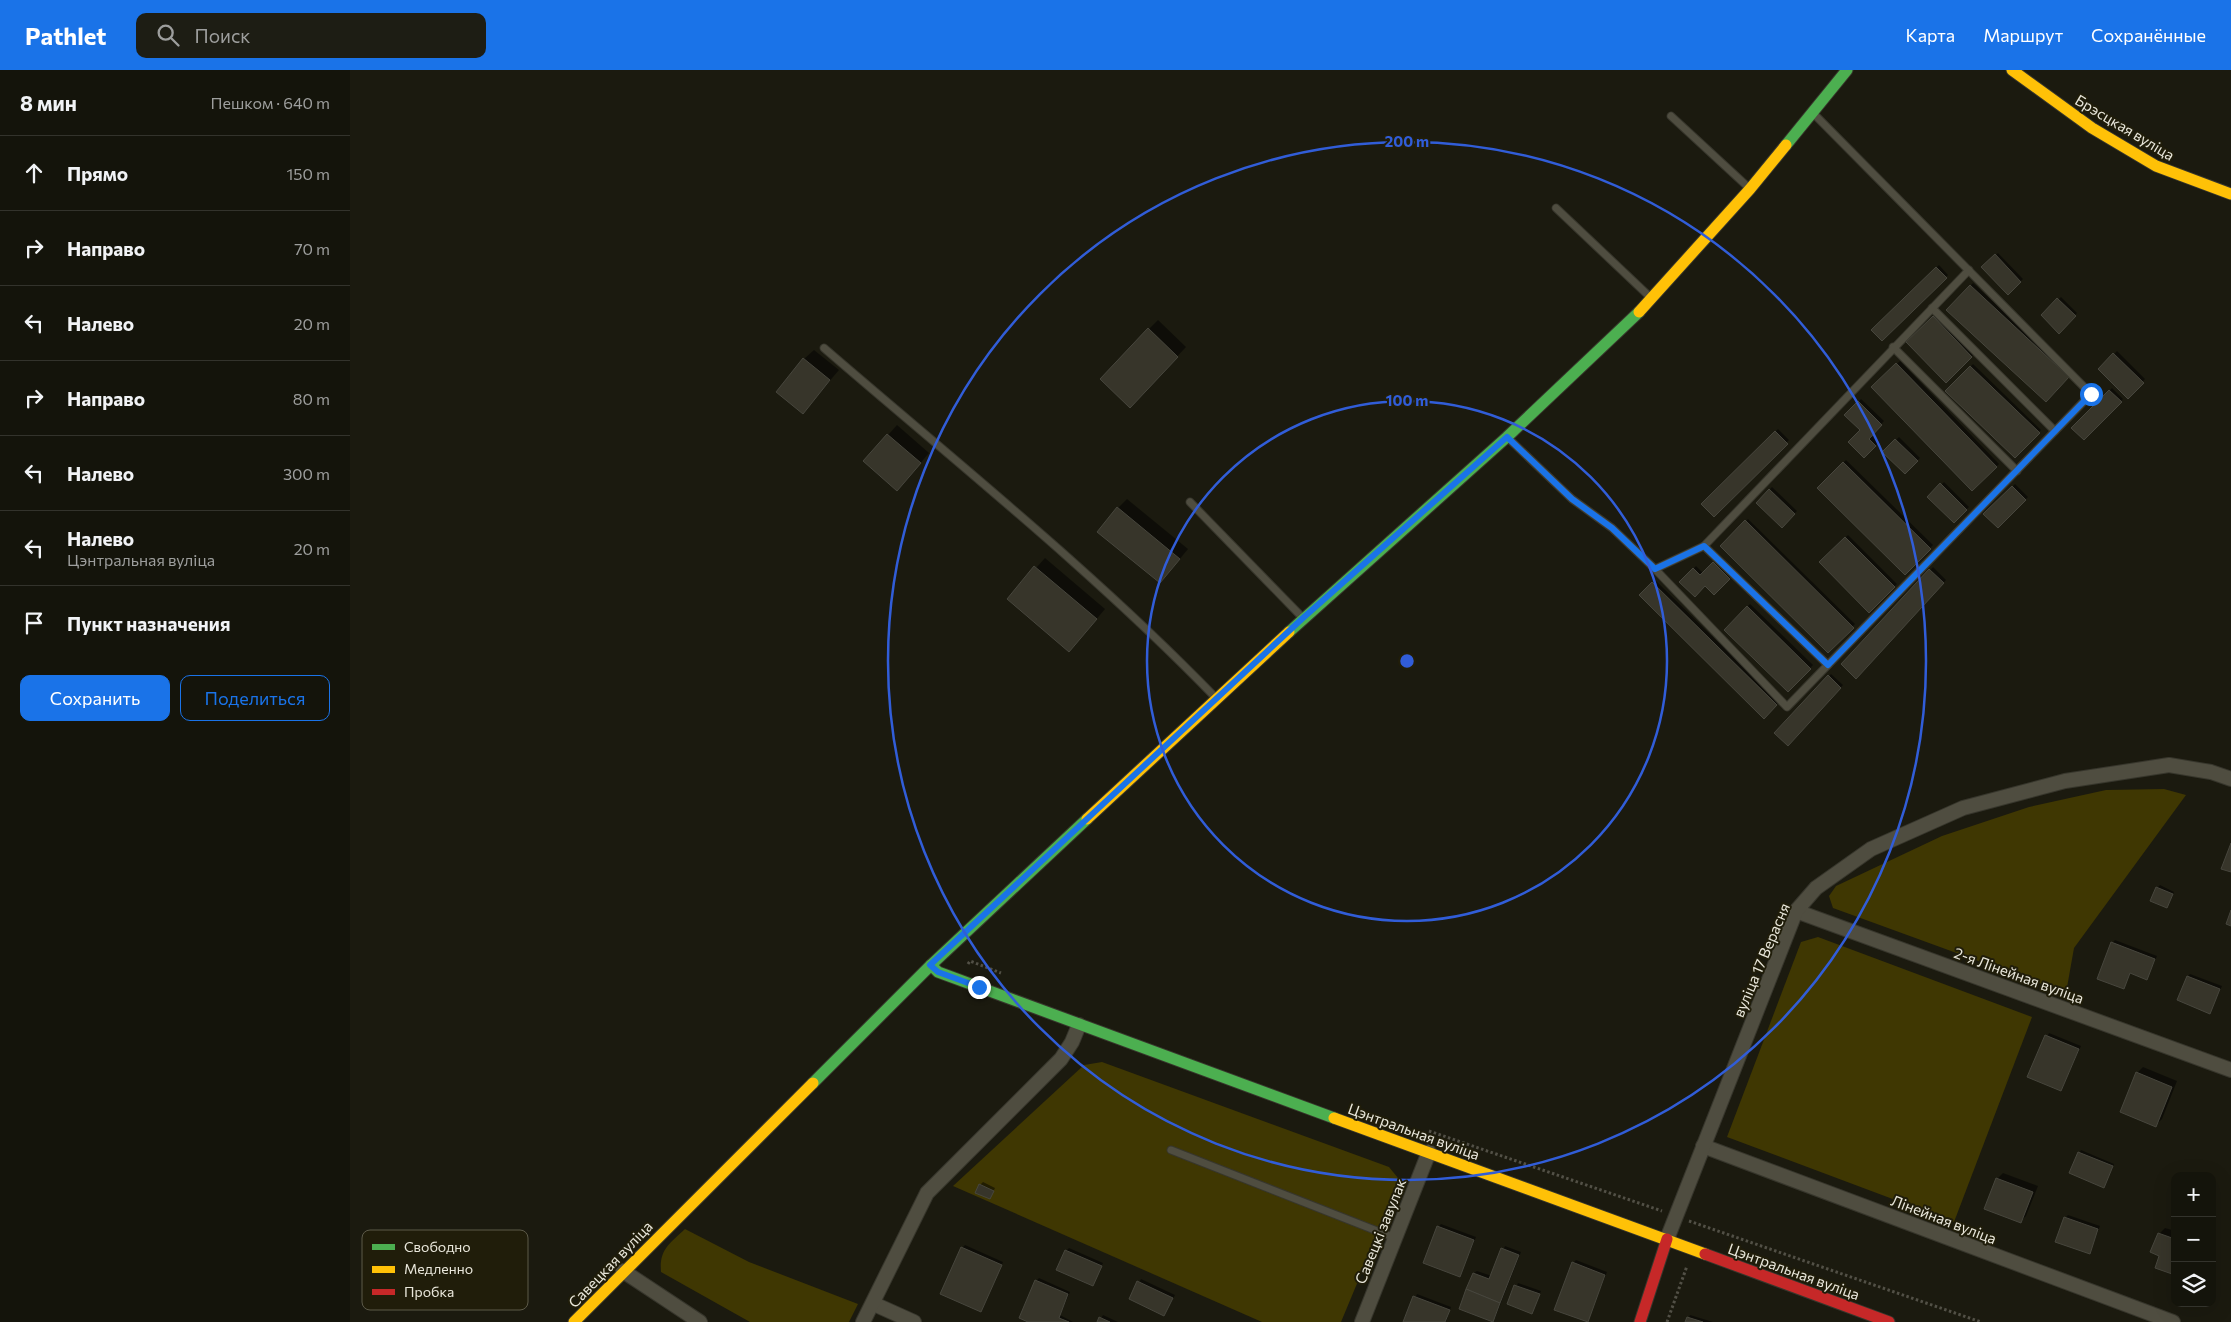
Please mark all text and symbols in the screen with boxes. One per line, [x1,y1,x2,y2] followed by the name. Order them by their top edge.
[136,13,486,58] search box
[25,21,106,50] text: Pathlet
[154,21,182,49] icon: search
[194,24,250,47] text: Поиск
[1906,24,1955,46] text: Карта
[1983,24,2063,46] text: Маршрут
[2091,24,2206,46] text: Сохранённые
[20,90,77,115] text: 8 мин
[2072,90,2178,164] street label: Брэсцкая вуліца
[211,93,330,112] text: Пешком · 640 m
[1385,132,1429,150] text: 200 m
[20,159,48,187] icon: ahead
[67,162,128,185] text: Прямо
[287,164,330,183] text: 150 m
[20,234,48,262] icon: right
[67,237,145,260] text: Направо
[294,239,330,258] text: 70 m
[20,309,48,337] icon: left
[67,312,134,335] text: Налево
[294,314,330,333] text: 20 m
[2080,383,2103,406] route start
[20,384,48,412] icon: right
[67,387,145,410] text: Направо
[293,389,330,408] text: 80 m
[1386,391,1428,409] text: 100 m
[20,459,48,487] icon: left
[67,462,134,485] text: Налево
[283,464,330,483] text: 300 m
[67,527,134,550] text: Налево
[20,534,48,562] icon: left
[294,539,330,558] text: 20 m
[67,550,215,569] text: Цэнтральная вуліца
[20,609,48,637] icon: arrive
[67,612,230,635] text: Пункт назначения
[1398,652,1416,670] centre of rings
[20,675,170,721] button: Сохранить
[180,675,330,721] button: Поделиться
[1729,900,1793,1020] street label: вуліца 17 Верасня
[1952,943,2086,1007] street label: 2-я Лінейная вуліца
[968,976,991,999] route end
[1346,1099,1482,1163] street label: Цэнтральная вуліца
[2171,1172,2216,1307] map controls
[2171,1172,2216,1217] button: +
[1351,1176,1409,1286] street label: Савецкі завулак
[1889,1191,1999,1247] street label: Лінейная вуліца
[564,1217,656,1311] street label: Савецкая вуліца
[2171,1217,2216,1262] button: −
[362,1230,528,1310] legend
[404,1238,471,1255] text: Свободно
[1726,1239,1862,1303] street label: Цэнтральная вуліца
[404,1260,473,1277] text: Медленно
[2171,1262,2216,1307] button: layers
[404,1283,454,1300] text: Пробка

